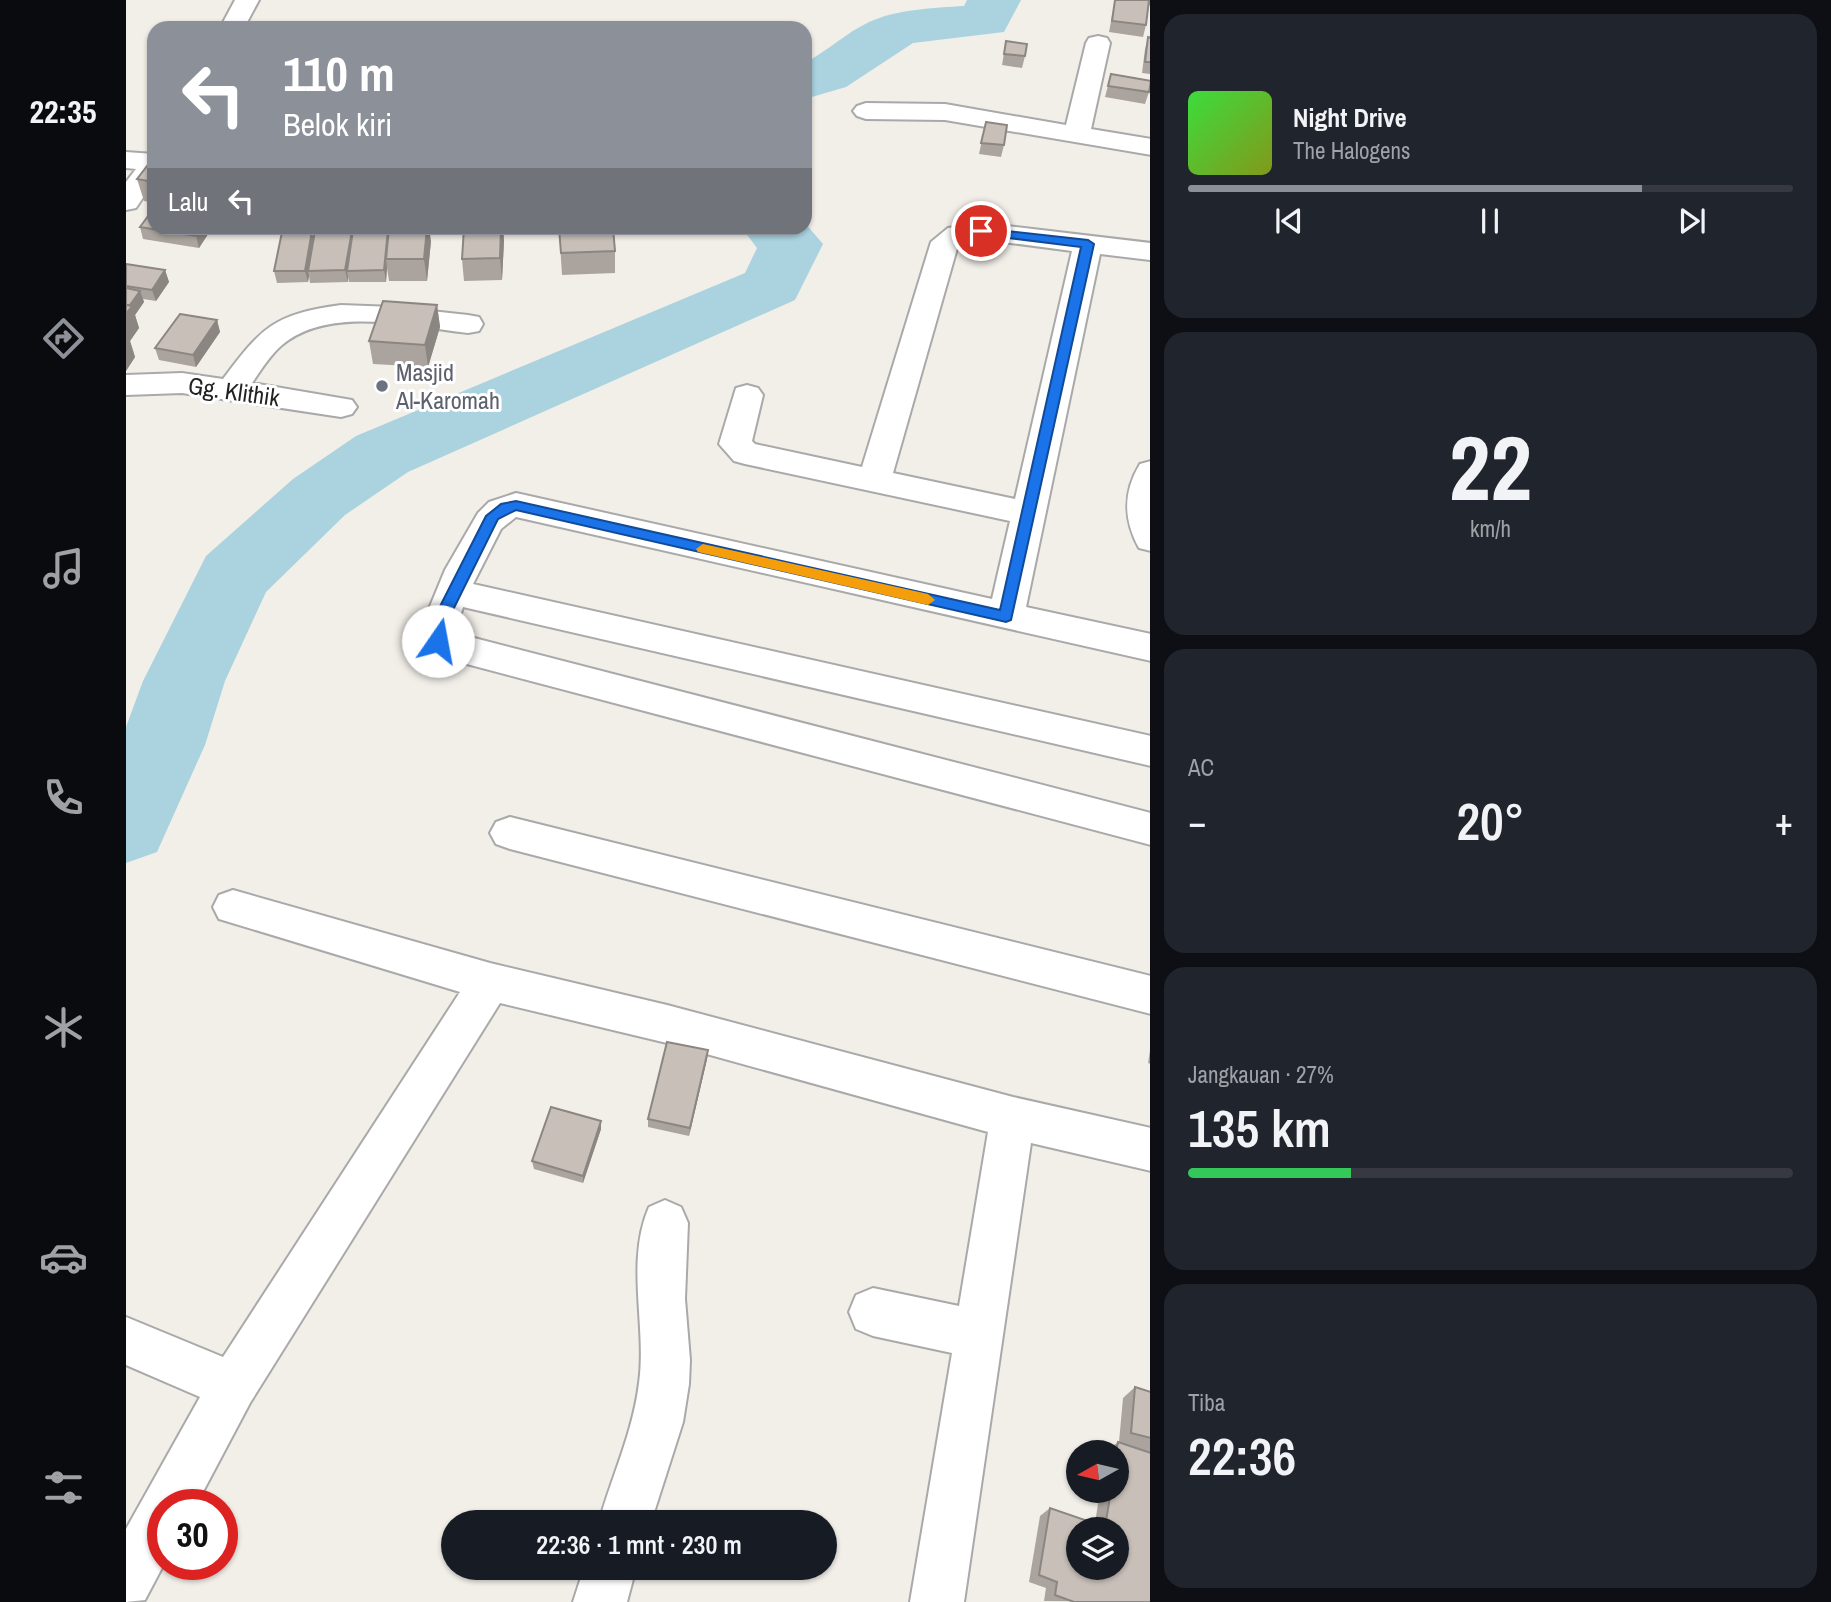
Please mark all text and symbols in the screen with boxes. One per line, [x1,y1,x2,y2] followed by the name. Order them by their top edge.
[283,40,395,106] text: 110 m
[168,49,259,140] icon: left
[29,90,97,133] text: 22:35
[1293,100,1407,135] text: Night Drive
[283,103,392,146] text: Belok kiri
[1293,135,1410,166] text: The Halogens
[222,182,260,220] icon: left
[168,184,208,219] text: Lalu
[951,201,1011,261] pin
[1270,202,1308,240] icon: previous
[1471,202,1509,240] icon: pause
[1673,202,1711,240] icon: next
[962,212,1000,250] icon: arrive
[39,314,88,363] icon: directions
[395,356,500,416] place label: Masjid Al-Karomah
[186,369,282,413] street label: Gg. Klithik
[374,378,390,394] marker: Masjid Al-Karomah
[1449,406,1532,528] text: 22
[1470,513,1511,544] text: km/h
[39,544,88,593] icon: music
[401,604,475,678] position arrow
[1188,752,1214,783] text: AC
[39,773,88,822] icon: phone
[1456,786,1525,856] text: 20°
[1188,796,1206,847] text: −
[1775,796,1793,847] text: +
[39,1003,88,1052] icon: climate
[1188,1059,1334,1090] text: Jangkauan · 27%
[1188,1093,1331,1163] text: 135 km
[39,1233,88,1282] icon: car
[1188,1387,1225,1418] text: Tiba
[1188,1421,1296,1491] text: 22:36
[1066,1440,1129,1503] north arrow
[1066,1440,1129,1580] map controls
[39,1463,88,1512] icon: filters
[147,1489,238,1580] speed limit sign: 30
[1066,1517,1129,1580] button: layers
[536,1527,742,1562] text: 22:36 · 1 mnt · 230 m

